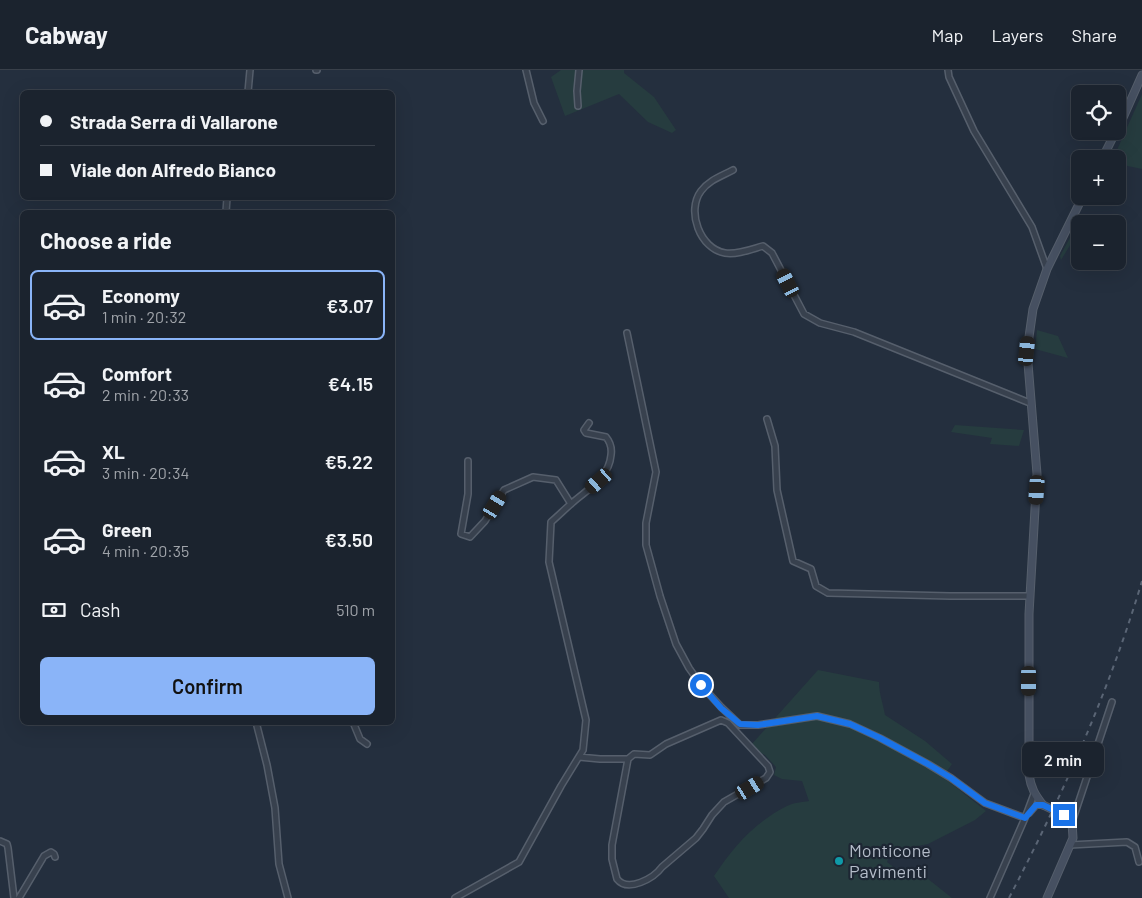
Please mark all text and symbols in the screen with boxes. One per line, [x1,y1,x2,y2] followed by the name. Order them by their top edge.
[25,20,108,49] text: Cabway
[931,24,963,46] text: Map
[991,24,1044,46] text: Layers
[1072,24,1117,46] text: Share
[1071,85,1126,270] map controls
[1071,85,1126,140] button: locate
[70,110,278,133] text: Strada Serra di Vallarone
[1071,150,1126,205] button: +
[70,158,276,181] text: Viale don Alfredo Bianco
[1071,215,1126,270] button: −
[40,227,172,253] text: Choose a ride
[774,266,801,300] car
[42,283,87,328] icon: car
[102,284,180,307] text: Economy
[326,294,373,317] text: €3.07
[102,307,186,326] text: 1 min · 20:32
[1017,335,1036,367] car
[42,361,87,406] icon: car
[102,362,172,385] text: Comfort
[328,372,373,395] text: €4.15
[102,385,189,404] text: 2 min · 20:33
[42,439,87,484] icon: car
[102,440,125,463] text: XL
[325,450,373,473] text: €5.22
[102,463,189,482] text: 3 min · 20:34
[582,465,615,497] car
[1028,475,1045,505] car
[480,488,509,522] car
[42,517,87,562] icon: car
[102,518,152,541] text: Green
[325,528,373,551] text: €3.50
[102,541,189,560] text: 4 min · 20:35
[40,596,68,624] icon: cash
[80,598,121,621] text: Cash
[336,600,375,619] text: 510 m
[40,657,375,715] button: Confirm
[1021,666,1036,696] car
[690,674,712,696] route start
[1023,742,1105,778] callout: 2 min
[1044,750,1082,769] text: 2 min
[733,774,766,802] car
[1053,804,1075,826] route end
[849,839,931,882] place label: Monticone Pavimenti
[833,855,845,867] marker: Monticone Pavimenti

